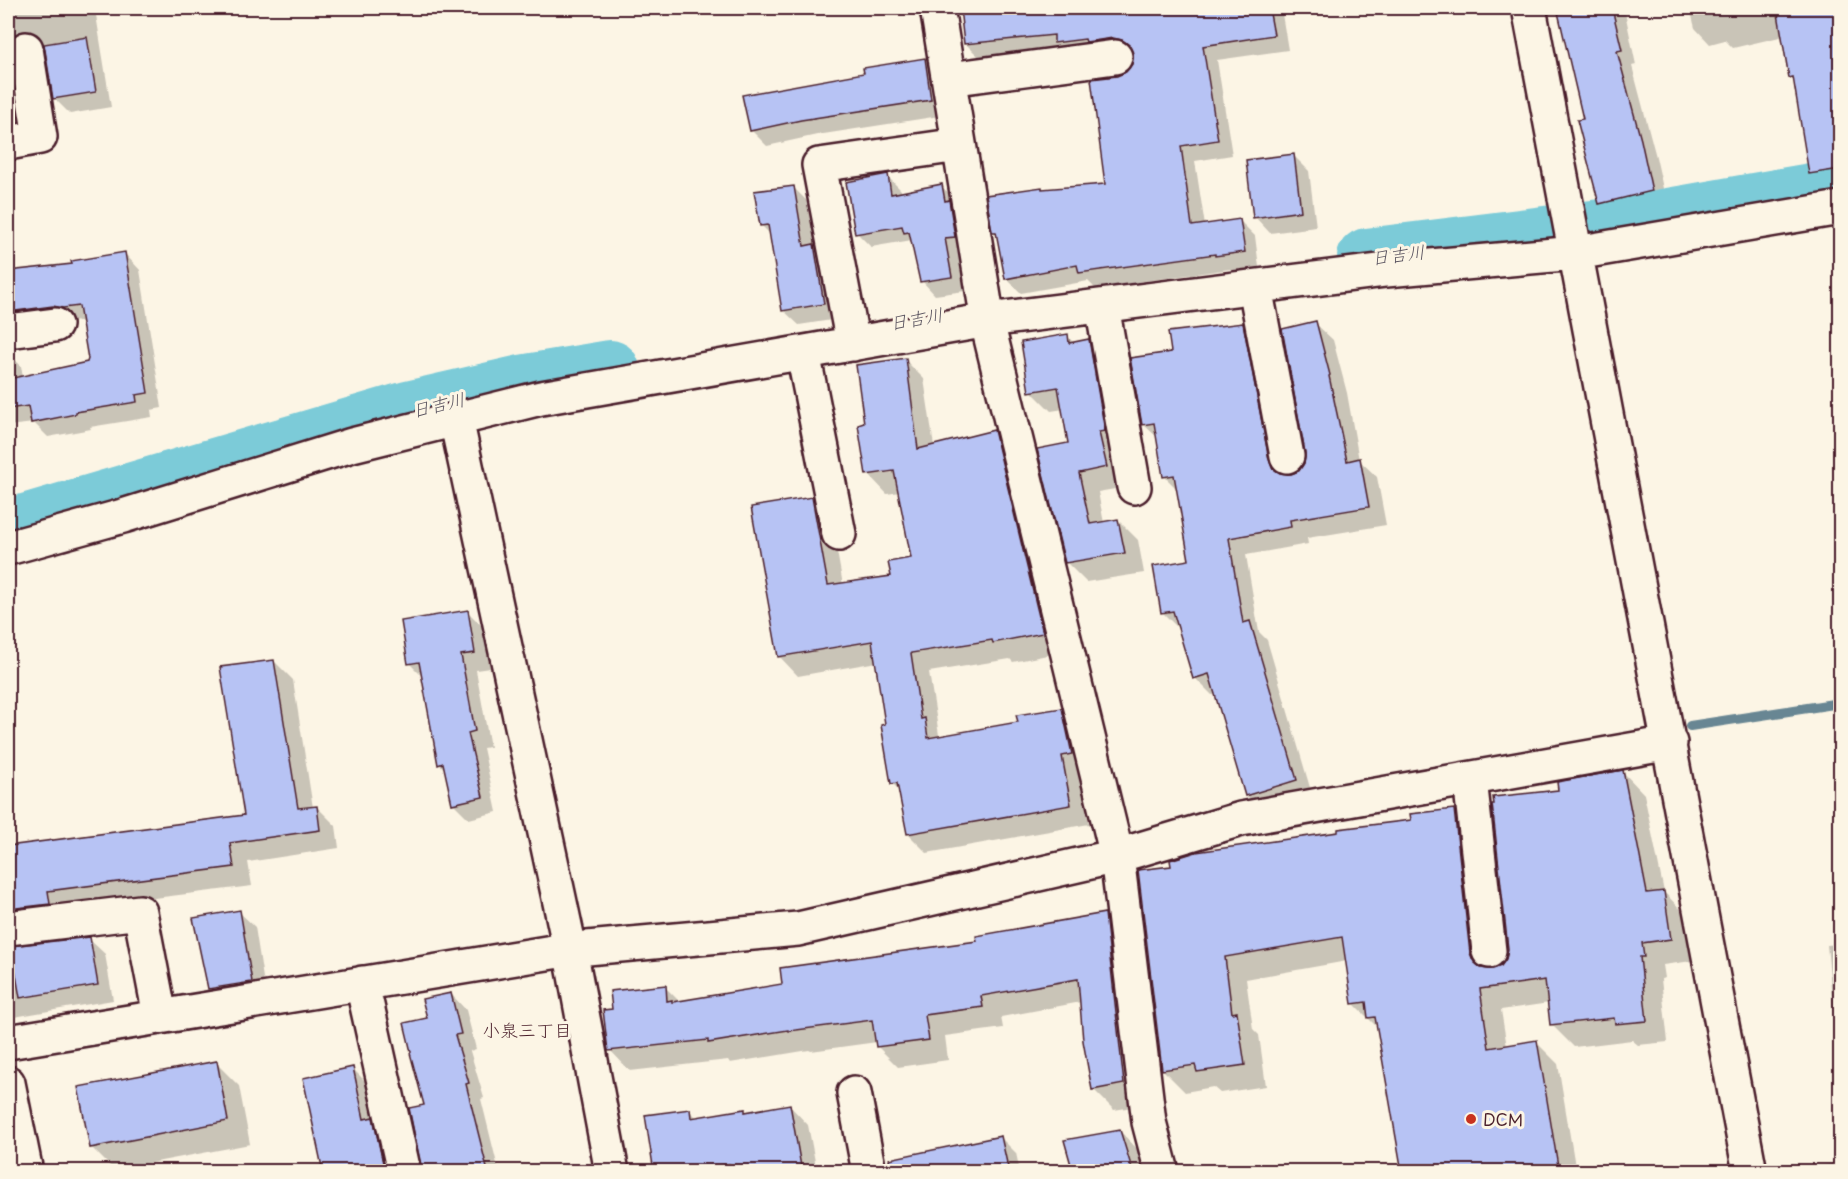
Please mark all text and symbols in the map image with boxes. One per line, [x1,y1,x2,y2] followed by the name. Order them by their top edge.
[1370,237,1426,271] water label: 日吉川
[887,300,945,336] water label: 日吉川
[409,385,467,423] water label: 日吉川
[482,1016,572,1043] district label: 小泉三丁目
[1483,1107,1523,1131] place label: DCM
[1464,1112,1478,1126] marker: DCM

